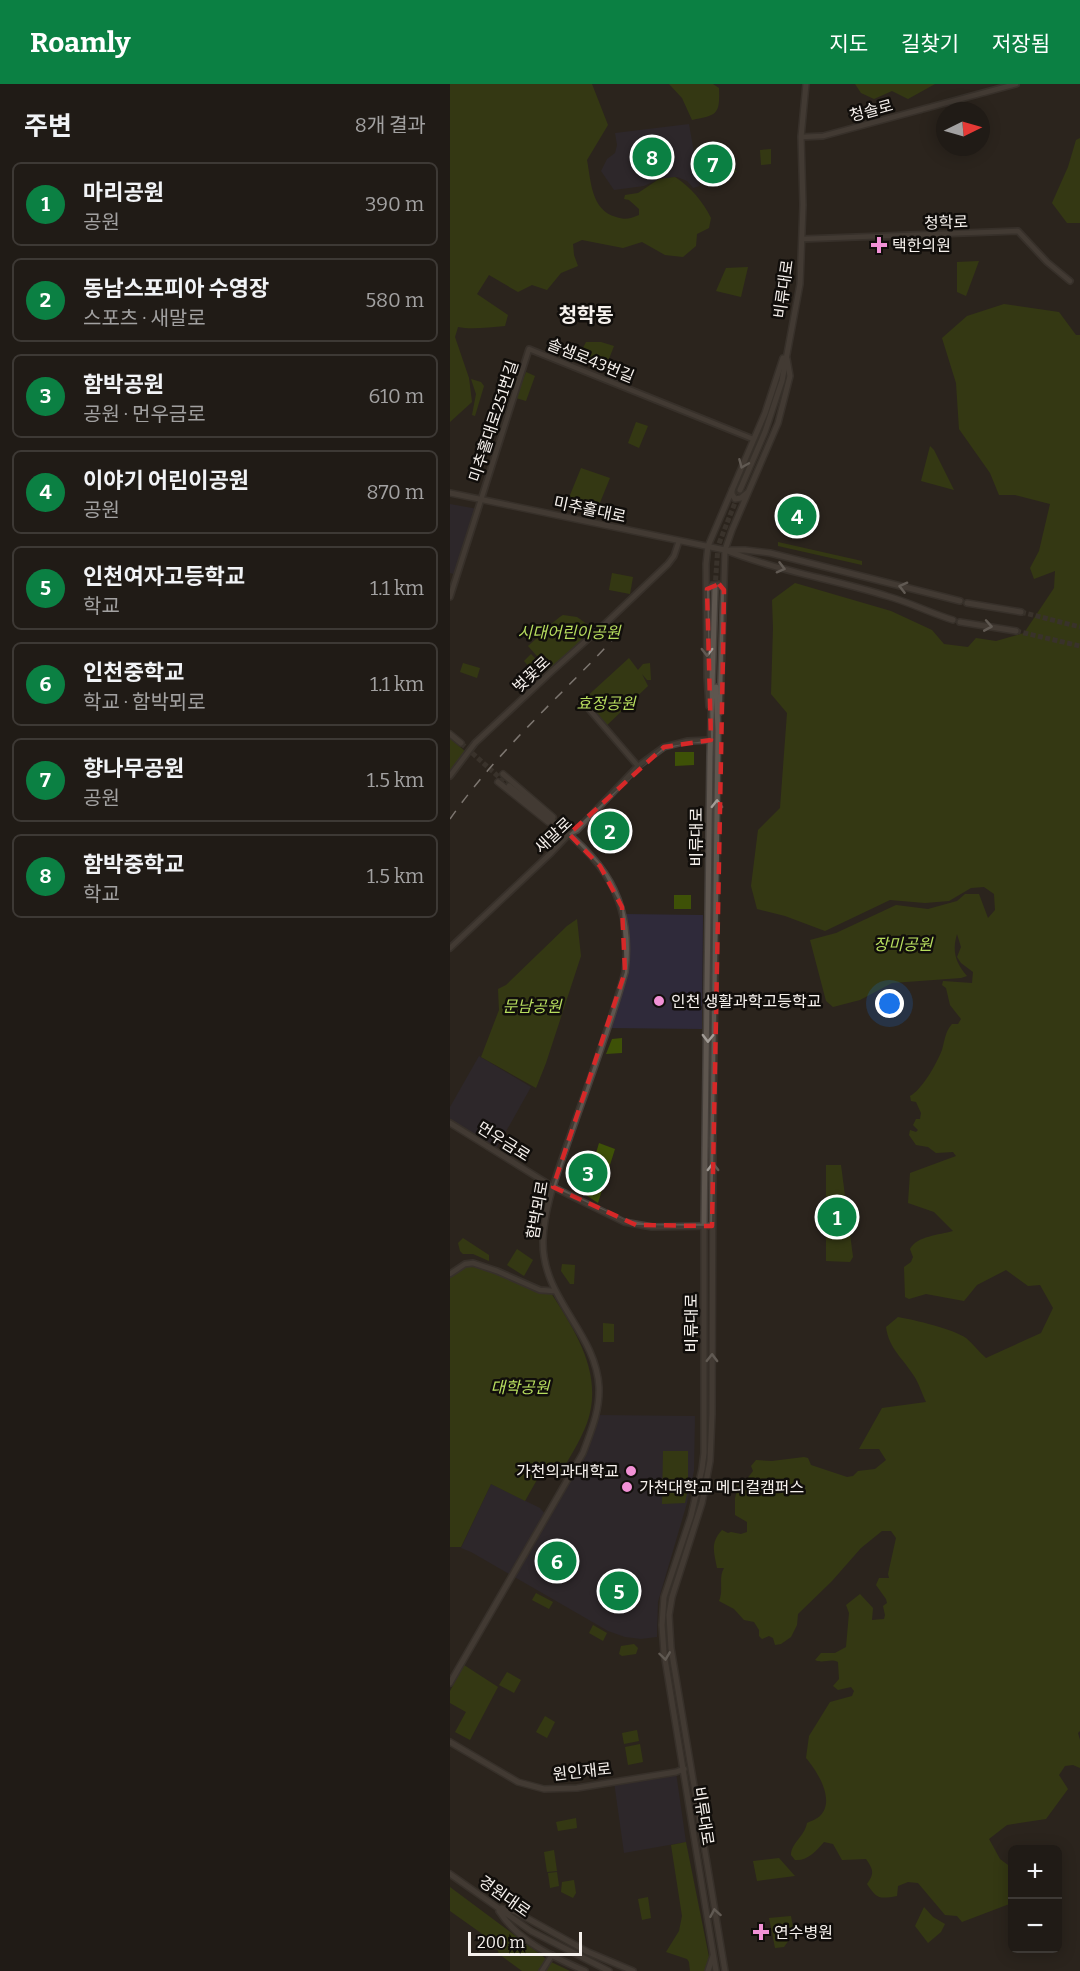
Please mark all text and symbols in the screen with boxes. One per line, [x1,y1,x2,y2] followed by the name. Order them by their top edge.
[30,26,131,59] text: Roamly
[829,31,868,57] text: 지도
[901,31,959,57] text: 길찾기
[992,31,1050,57] text: 저장됨
[847,96,895,125] street label: 청솔로
[936,102,990,156] north arrow
[24,111,72,142] text: 주변
[355,113,426,137] text: 8개 결과
[632,134,672,180] pin: 8
[694,142,732,187] pin: 7
[83,179,164,206] text: 마리공원
[41,192,50,216] text: 1
[365,192,424,216] text: 390 m
[83,210,120,234] text: 공원
[924,212,969,233] street label: 청학로
[870,236,888,254] marker: 택한의원
[892,236,951,255] place label: 택한의원
[770,258,797,320] street label: 비류대로
[83,275,269,302] text: 동남스포피아 수영장
[40,288,51,312] text: 2
[365,288,424,312] text: 580 m
[558,303,614,327] district label: 청학동
[83,306,206,330] text: 스포츠 · 새말로
[545,334,637,387] street label: 솔샘로43번길
[465,358,522,484] street label: 미추홀대로251번길
[83,371,164,398] text: 함박공원
[40,384,51,408] text: 3
[368,384,424,408] text: 610 m
[83,402,206,426] text: 공원 · 먼우금로
[738,458,750,469] one-way arrow
[83,467,249,494] text: 이야기 어린이공원
[39,480,52,504] text: 4
[366,480,424,504] text: 870 m
[552,493,628,526] street label: 미추홀대로
[778,494,816,538] pin: 4
[83,498,120,522] text: 공원
[775,561,786,573] one-way arrow
[83,563,245,590] text: 인천여자고등학교
[40,576,51,600] text: 5
[370,576,424,600] text: 1.1 km
[898,582,908,595] one-way arrow
[83,594,120,618] text: 학교
[983,619,993,632] one-way arrow
[517,623,622,642] park label: 시대어린이공원
[701,648,713,657] one-way arrow
[509,652,554,696] street label: 벚꽃로
[83,659,184,686] text: 인천중학교
[40,672,51,696] text: 6
[370,672,424,696] text: 1.1 km
[83,690,206,714] text: 학교 · 함박뫼로
[577,694,637,713] park label: 효정공원
[83,755,184,782] text: 향나무공원
[40,768,51,792] text: 7
[367,768,424,792] text: 1.5 km
[83,786,120,810] text: 공원
[711,800,723,809] one-way arrow
[687,807,706,866] street label: 비류대로
[590,808,630,854] pin: 2
[531,813,576,857] street label: 새말로
[83,851,184,878] text: 함박중학교
[39,864,52,888] text: 8
[367,864,424,888] text: 1.5 km
[83,882,120,906] text: 학교
[874,935,934,954] park label: 장미공원
[875,989,904,1018] your location
[671,992,821,1011] place label: 인천 생활과학고등학교
[652,994,666,1008] marker: 인천 생활과학고등학교
[503,997,563,1016] park label: 문남공원
[701,1033,714,1042] one-way arrow
[474,1118,534,1165] street label: 먼우금로
[568,1150,608,1196] pin: 3
[707,1163,719,1172] one-way arrow
[523,1179,552,1241] street label: 함박뫼로
[818,1194,856,1240] pin: 1
[682,1293,701,1352] street label: 비류대로
[706,1353,718,1362] one-way arrow
[491,1378,551,1397] park label: 대학공원
[516,1462,619,1481] place label: 가천의과대학교
[624,1464,638,1478] marker: 가천의과대학교
[639,1478,804,1497] place label: 가천대학교 메디컬캠퍼스
[620,1480,634,1494] marker: 가천대학교 메디컬캠퍼스
[538,1538,576,1584] pin: 6
[600,1568,638,1614] pin: 5
[658,1651,670,1661] one-way arrow
[552,1759,613,1784] street label: 원인재로
[690,1786,718,1847] street label: 비류대로
[1008,1845,1062,1953] map controls
[1008,1845,1062,1899] button: +
[475,1872,535,1921] street label: 경원대로
[1008,1899,1062,1953] button: −
[709,1909,722,1919] one-way arrow
[752,1923,770,1941] marker: 연수병원
[774,1923,833,1942] place label: 연수병원
[468,1929,582,1956] scale bar
[477,1933,525,1952] text: 200 m

